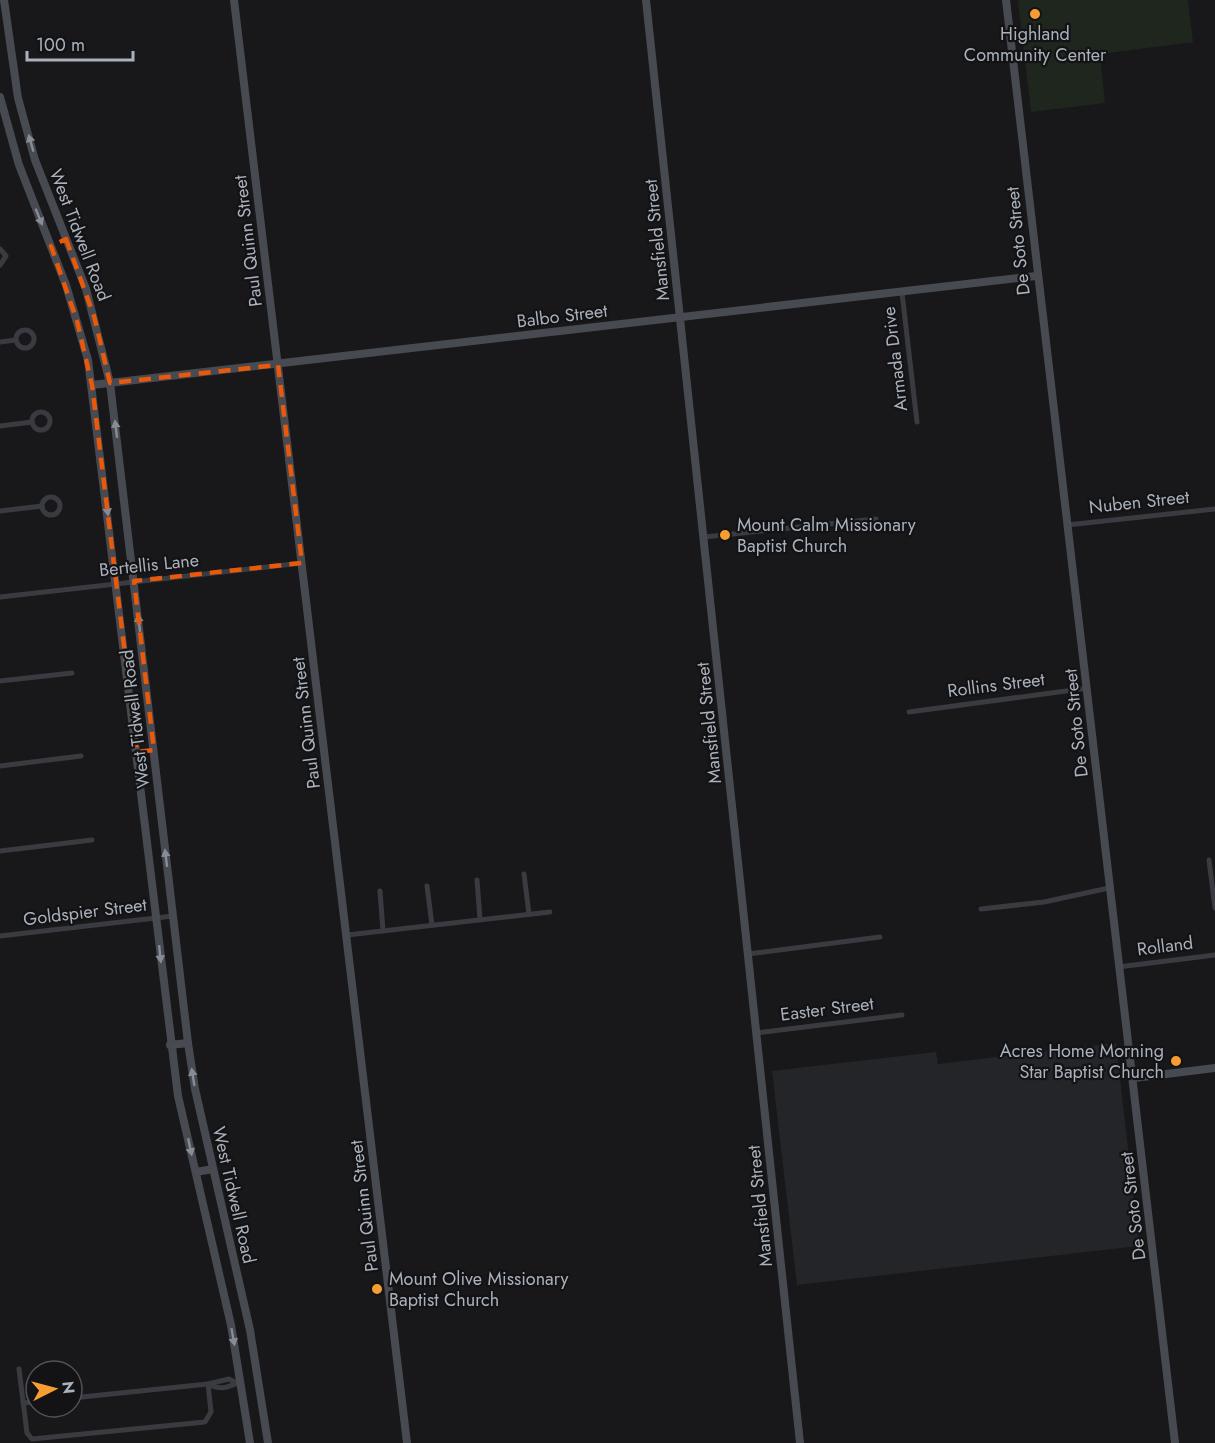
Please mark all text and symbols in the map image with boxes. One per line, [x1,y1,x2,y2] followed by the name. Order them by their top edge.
[1028,7,1042,21] marker: Highland Community Center
[964,21,1107,68] place label: Highland Community Center
[27,24,134,62] scale bar
[36,32,85,58] text: 100 m
[25,134,35,152] one-way arrow
[43,165,117,305] street label: West Tidwell Road
[227,173,269,308] street label: Paul Quinn Street
[638,177,676,302] street label: Mansfield Street
[999,185,1037,297] street label: De Soto Street
[34,208,44,226] one-way arrow
[515,297,610,334] street label: Balbo Street
[876,305,914,413] street label: Armada Drive
[111,420,121,439] one-way arrow
[1088,484,1191,520] street label: Nuben Street
[103,498,112,517] one-way arrow
[737,512,916,559] place label: Mount Calm Missionary Baptist Church
[718,528,732,542] marker: Mount Calm Missionary Baptist Church
[98,547,200,583] street label: Bertellis Lane
[134,613,144,632] one-way arrow
[114,648,156,790] street label: West Tidwell Road
[285,655,327,790] street label: Paul Quinn Street
[690,660,728,785] street label: Mansfield Street
[946,666,1047,704] street label: Rollins Street
[1057,667,1095,779] street label: De Soto Street
[162,849,171,868] one-way arrow
[22,891,149,932] street label: Goldspier Street
[1135,930,1195,962] street label: Rolland
[155,945,165,964] one-way arrow
[779,990,876,1028] street label: Easter Street
[1000,1038,1164,1085] place label: Acres Home Morning Star Baptist Church
[1169,1054,1183,1068] marker: Acres Home Morning Star Baptist Church
[189,1068,198,1087] one-way arrow
[206,1124,262,1266] street label: West Tidwell Road
[186,1138,195,1157] one-way arrow
[343,1138,385,1273] street label: Paul Quinn Street
[741,1143,779,1268] street label: Mansfield Street
[1113,1150,1153,1262] street label: De Soto Street
[389,1266,568,1313] place label: Mount Olive Missionary Baptist Church
[370,1282,384,1296] marker: Mount Olive Missionary Baptist Church
[229,1328,238,1347] one-way arrow
[24,1359,84,1419] north arrow
[56,1380,81,1395] text: N

